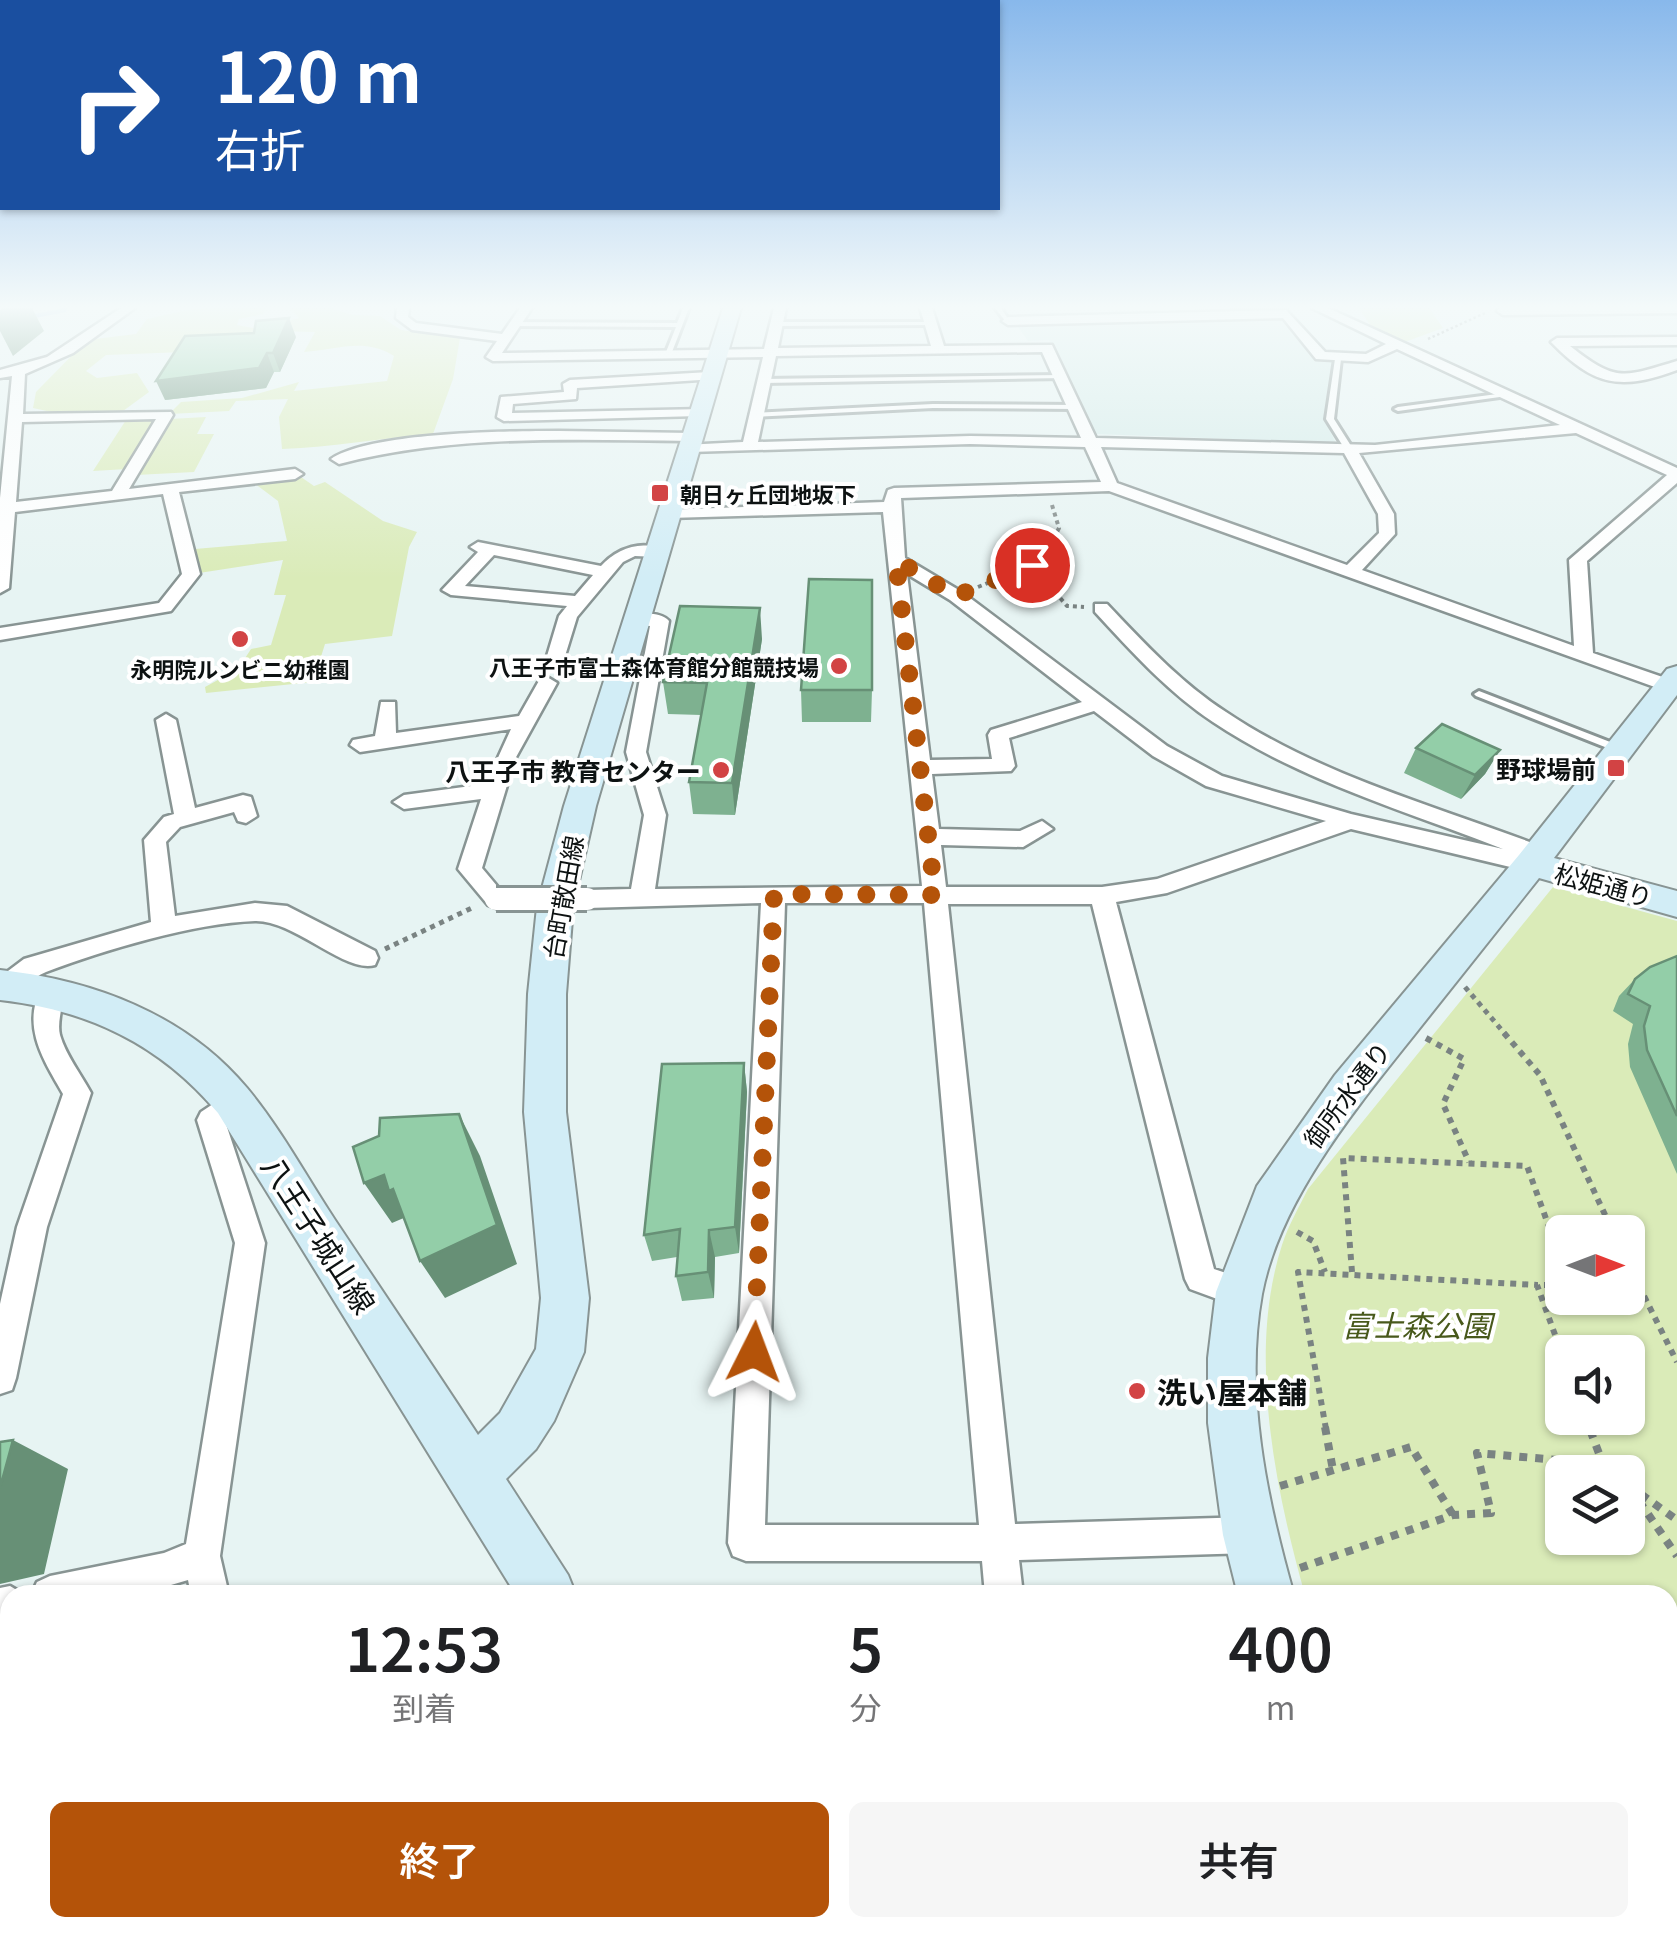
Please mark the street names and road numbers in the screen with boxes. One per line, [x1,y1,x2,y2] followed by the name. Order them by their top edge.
[533,832,591,962] street label: 台町散田線
[1551,854,1657,914] street label: 松姫通り
[1294,1033,1398,1155] street label: 御所水通り
[253,1147,387,1321] street label: 八王子城山線

